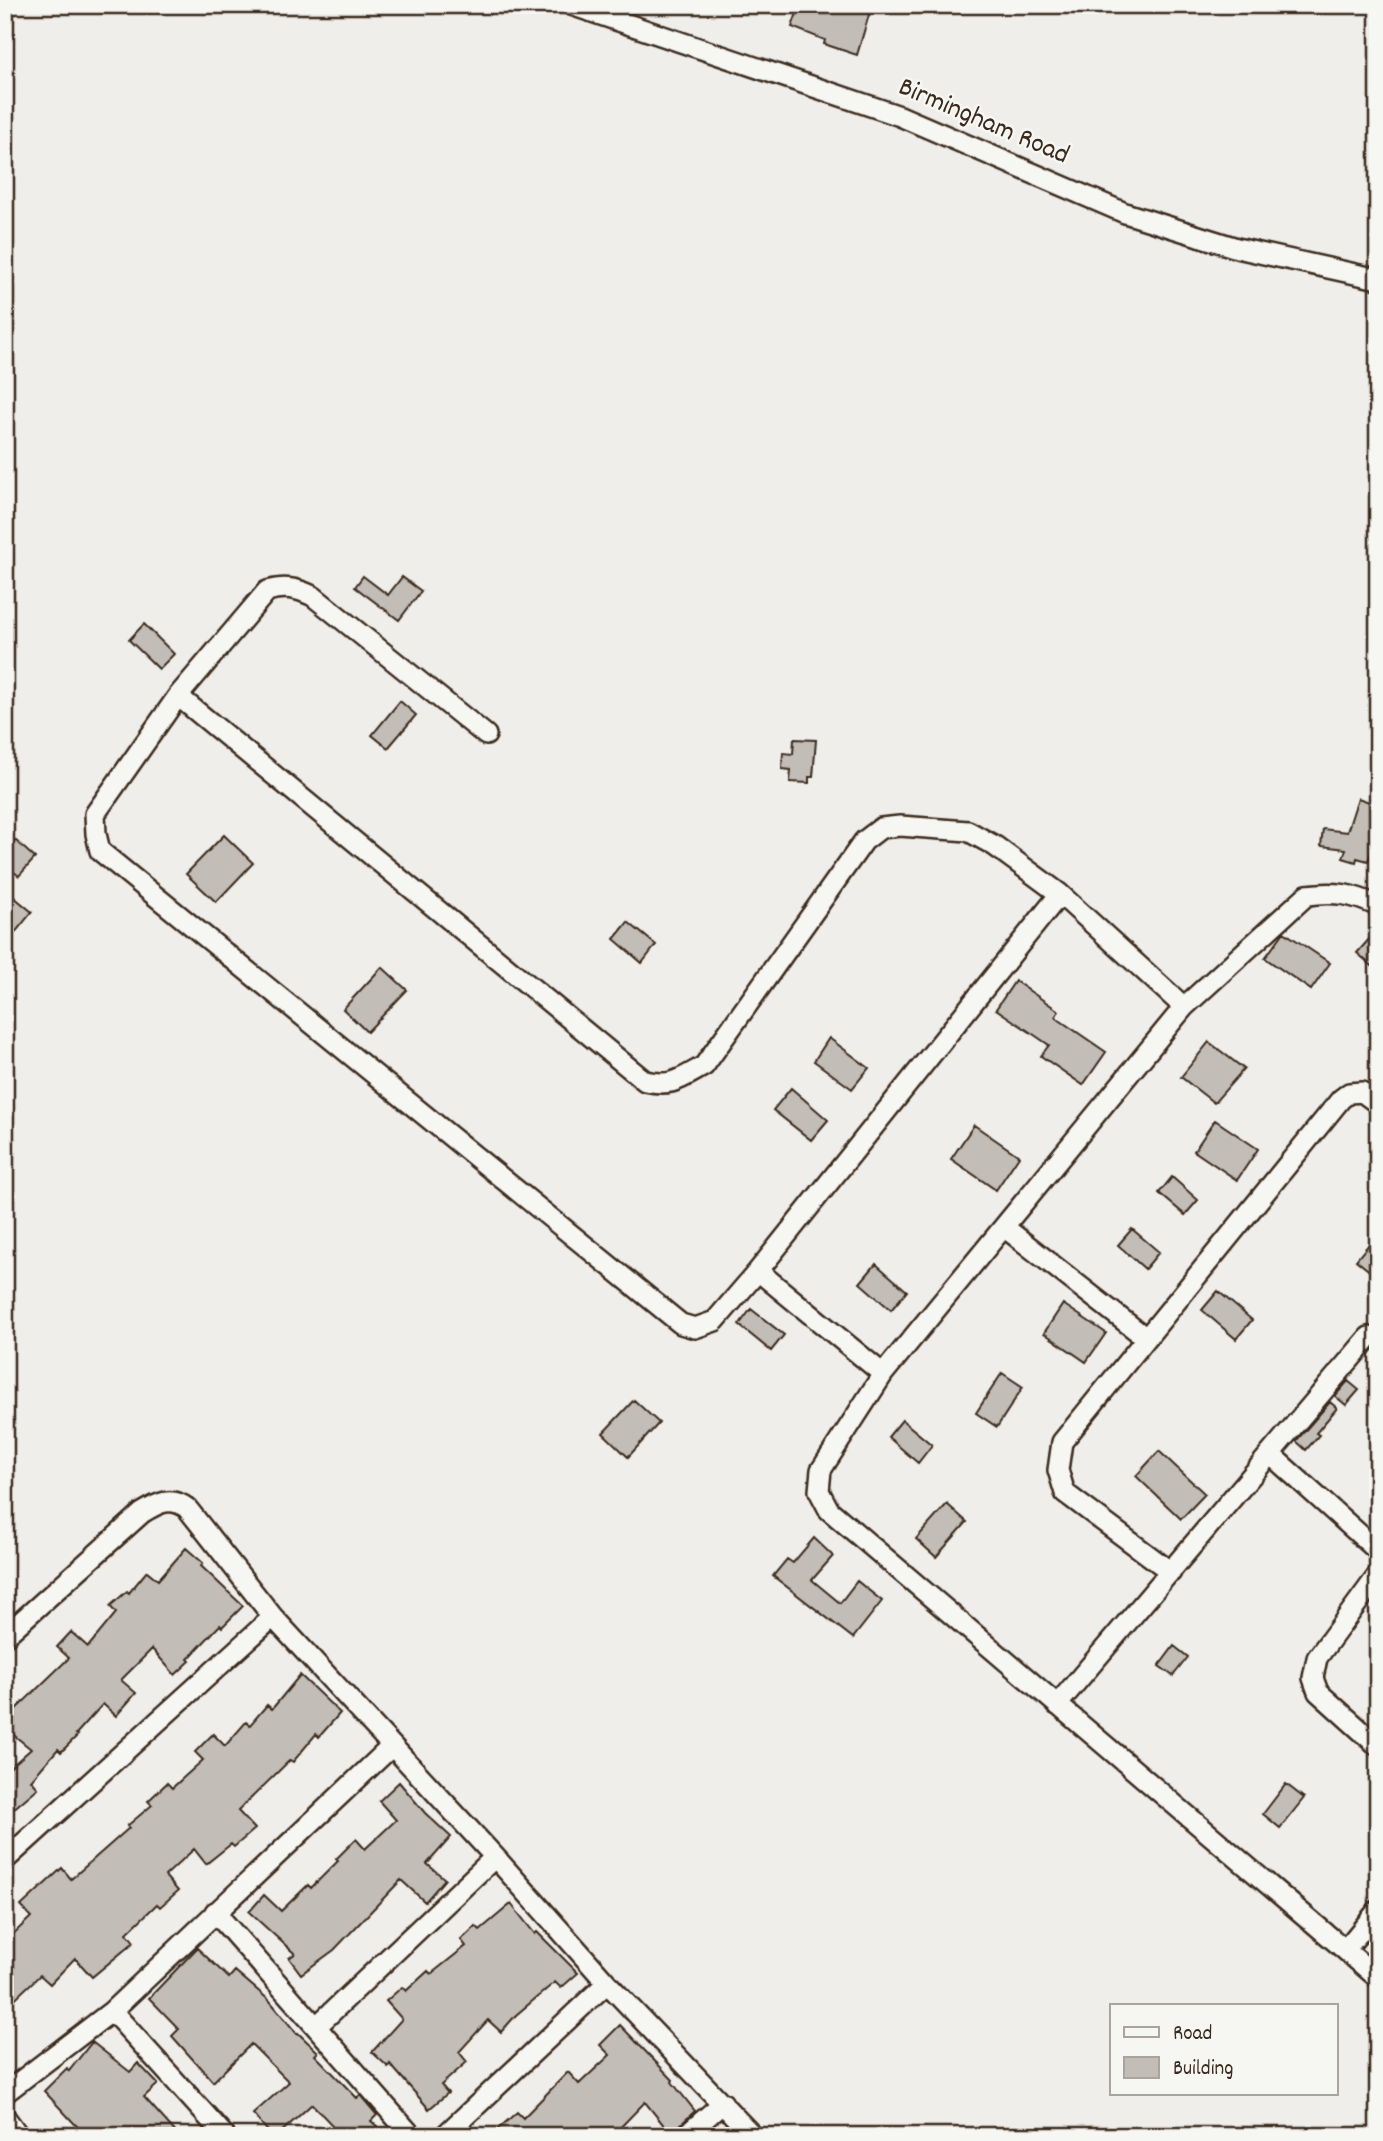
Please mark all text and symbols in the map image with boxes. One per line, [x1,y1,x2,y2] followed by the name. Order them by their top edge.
[891,69,1075,177] street label: Birmingham Road
[1110,2004,1338,2096] legend
[1173,2020,1212,2050] text: Road
[1173,2055,1233,2085] text: Building

